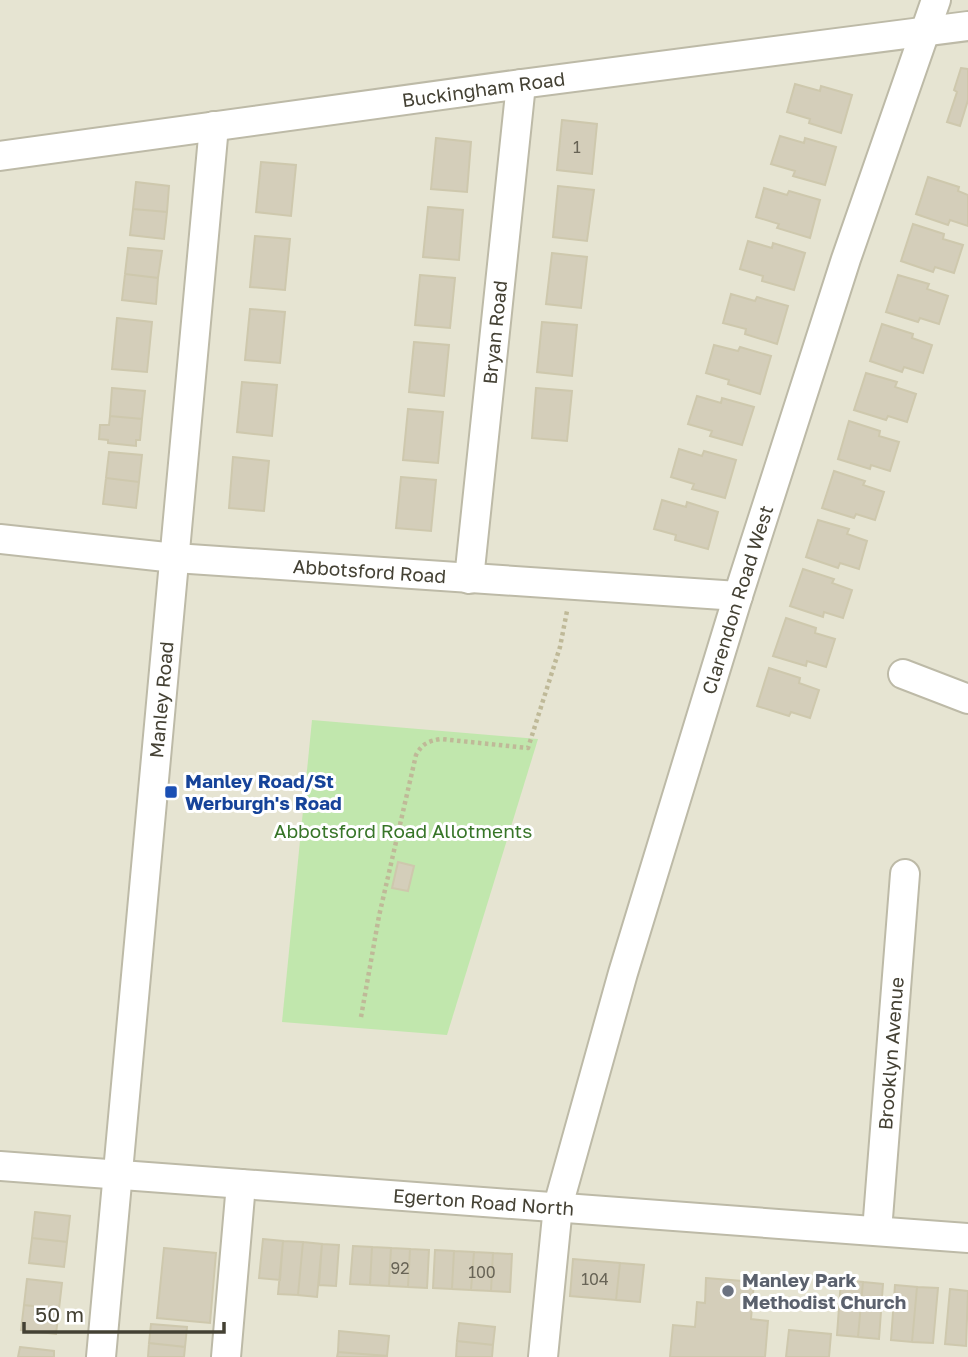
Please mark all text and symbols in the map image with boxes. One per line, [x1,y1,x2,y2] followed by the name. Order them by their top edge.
[400,66,566,111] street label: Buckingham Road
[573,137,581,157] house number: 1
[478,279,511,386] street label: Bryan Road
[697,502,777,697] street label: Clarendon Road West
[292,554,447,587] street label: Abbotsford Road
[144,640,178,759] street label: Manley Road
[185,769,342,814] place label: Manley Road/St Werburgh's Road
[163,784,179,800] marker: Manley Road/St Werburgh's Road
[274,819,532,842] park label: Abbotsford Road Allotments
[873,976,908,1131] street label: Brooklyn Avenue
[392,1183,575,1220] street label: Egerton Road North
[391,1258,409,1278] house number: 92
[468,1262,496,1282] house number: 100
[742,1268,906,1313] place label: Manley Park Methodist Church
[581,1269,609,1289] house number: 104
[720,1283,736,1299] marker: Manley Park Methodist Church
[24,1290,224,1334] scale bar
[35,1301,84,1327] text: 50 m

